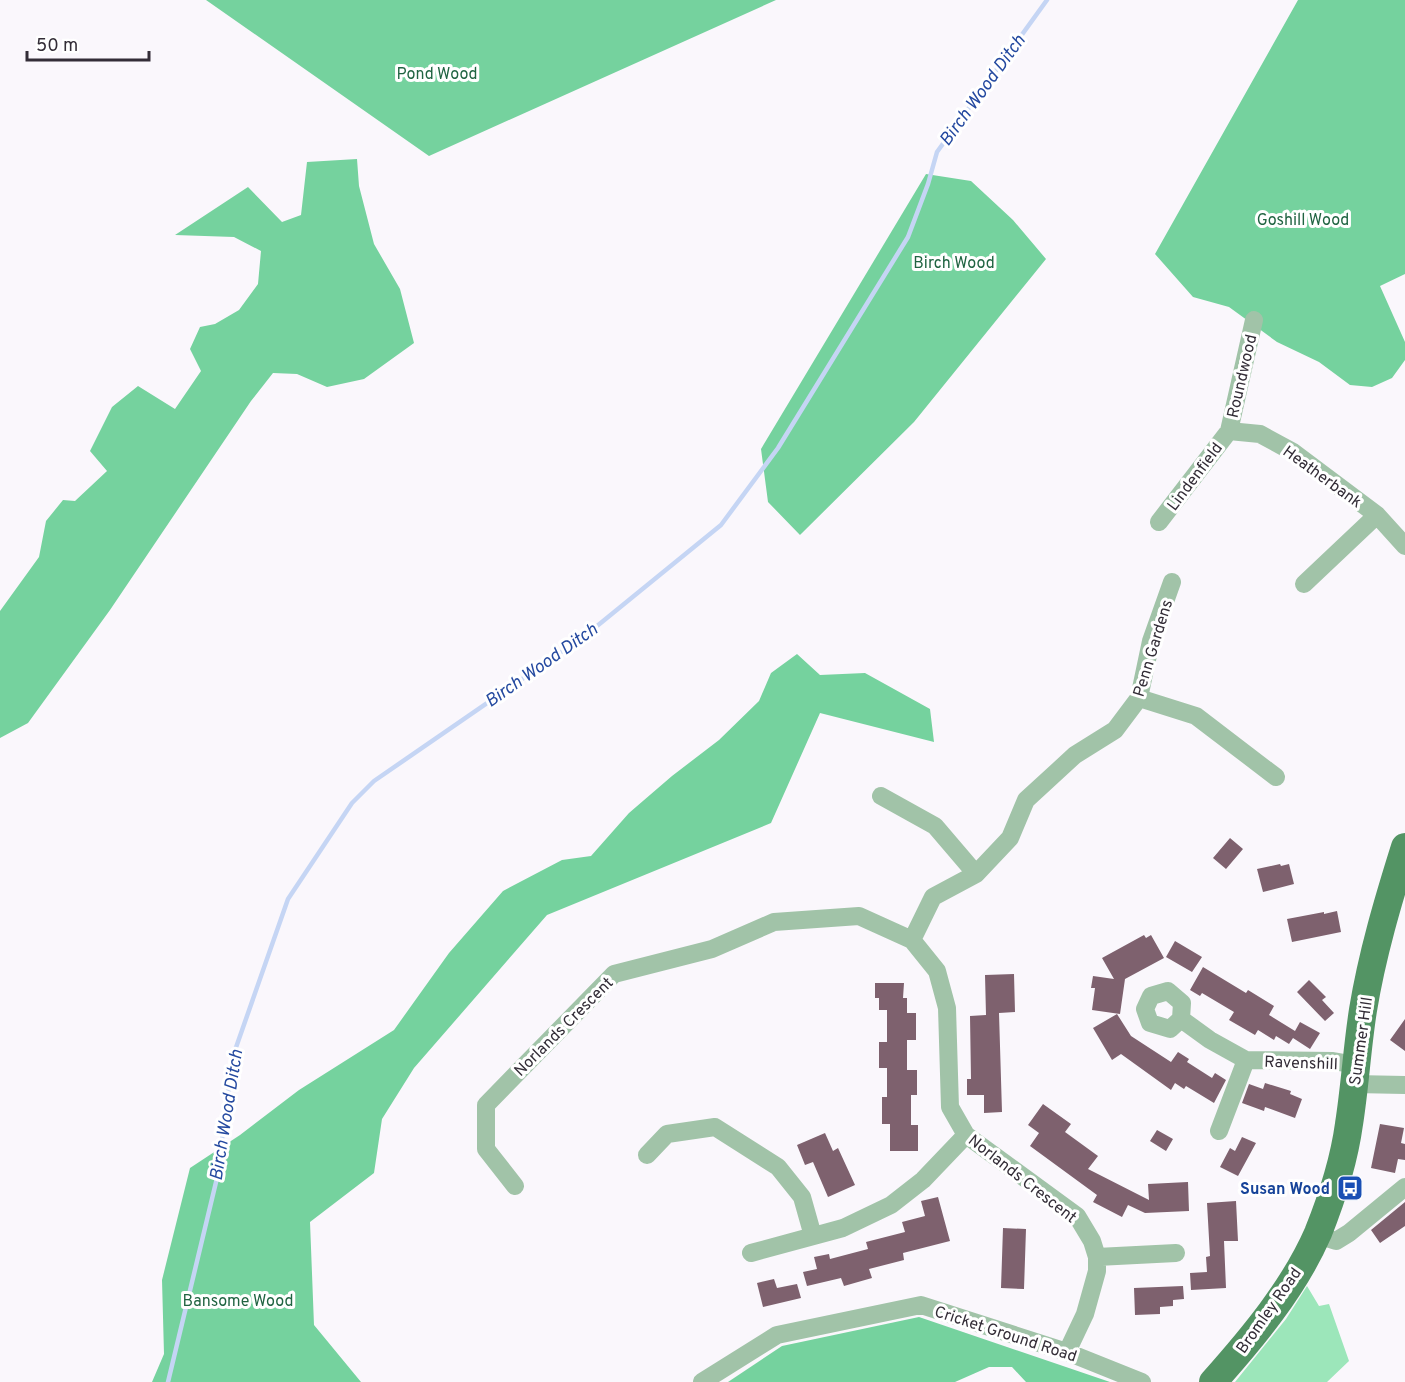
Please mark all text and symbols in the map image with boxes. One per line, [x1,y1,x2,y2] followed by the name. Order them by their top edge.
[27,24,148,62] scale bar
[935,30,1032,151] water label: Birch Wood Ditch
[36,35,78,58] text: 50 m
[396,65,478,85] park label: Pond Wood
[1257,211,1349,231] park label: Goshill Wood
[913,254,995,274] park label: Birch Wood
[1224,333,1262,420] street label: Roundwood
[1163,439,1228,515] street label: Lindenfield
[1278,442,1365,513] street label: Heatherbank
[1130,598,1178,700] street label: Penn Gardens
[481,619,603,714] water label: Birch Wood Ditch
[511,974,618,1081] street label: Norlands Crescent
[1346,996,1378,1087] street label: Summer Hill
[206,1048,249,1182] water label: Birch Wood Ditch
[1264,1053,1338,1075] street label: Ravenshill
[963,1131,1080,1228] street label: Norlands Crescent
[1335,1173,1365,1203] bus stop icon: Susan Wood
[1240,1180,1330,1200] place label: Susan Wood
[1233,1264,1307,1358] street label: Bromley Road
[183,1292,293,1312] park label: Bansome Wood
[932,1302,1079,1367] street label: Cricket Ground Road

